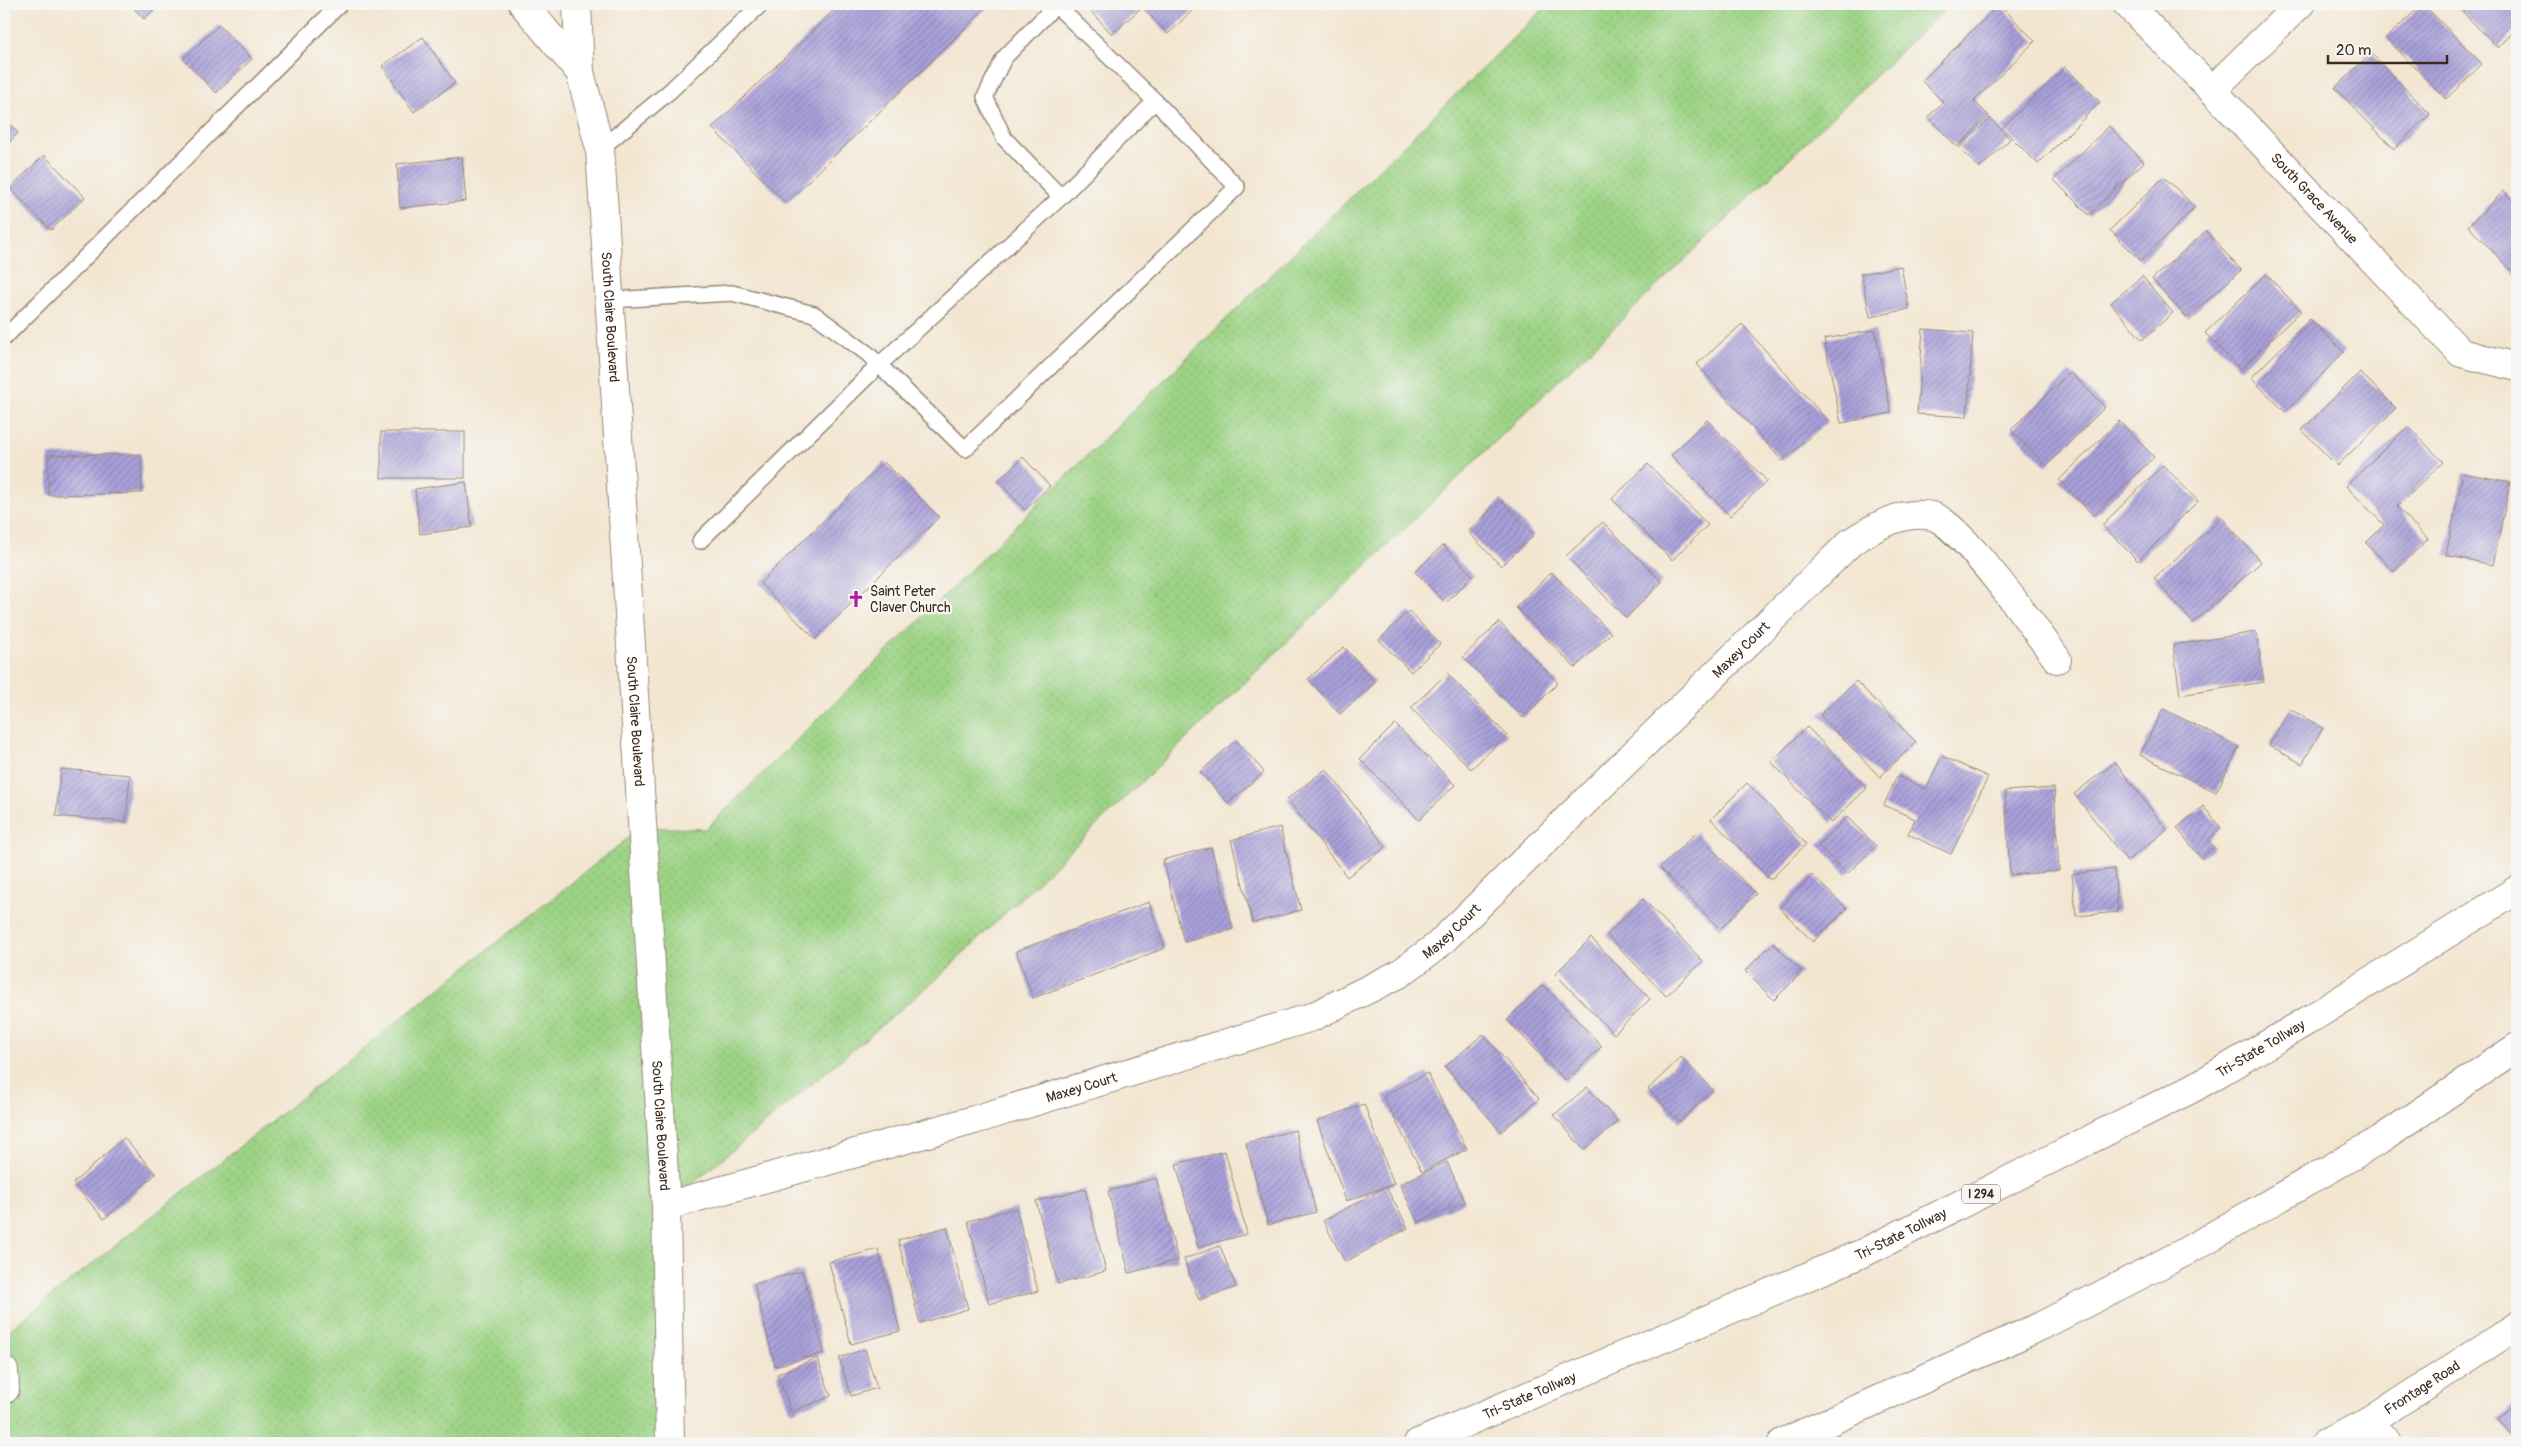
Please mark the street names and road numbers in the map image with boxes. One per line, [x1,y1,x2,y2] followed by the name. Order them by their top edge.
[2267,149,2362,247] street label: South Grace Avenue
[598,251,623,383] street label: South Claire Boulevard
[1709,617,1773,681] street label: Maxey Court
[623,655,648,787] street label: South Claire Boulevard
[1419,900,1484,962] street label: Maxey Court
[2213,1016,2308,1081] street label: Tri-State Tollway
[648,1060,674,1191] street label: South Claire Boulevard
[1044,1068,1119,1106] street label: Maxey Court
[1962,1184,2000,1204] road number: I 294
[1853,1204,1949,1264] street label: Tri-State Tollway
[2381,1357,2463,1418] street label: Frontage Road
[1480,1368,1578,1423] street label: Tri-State Tollway

